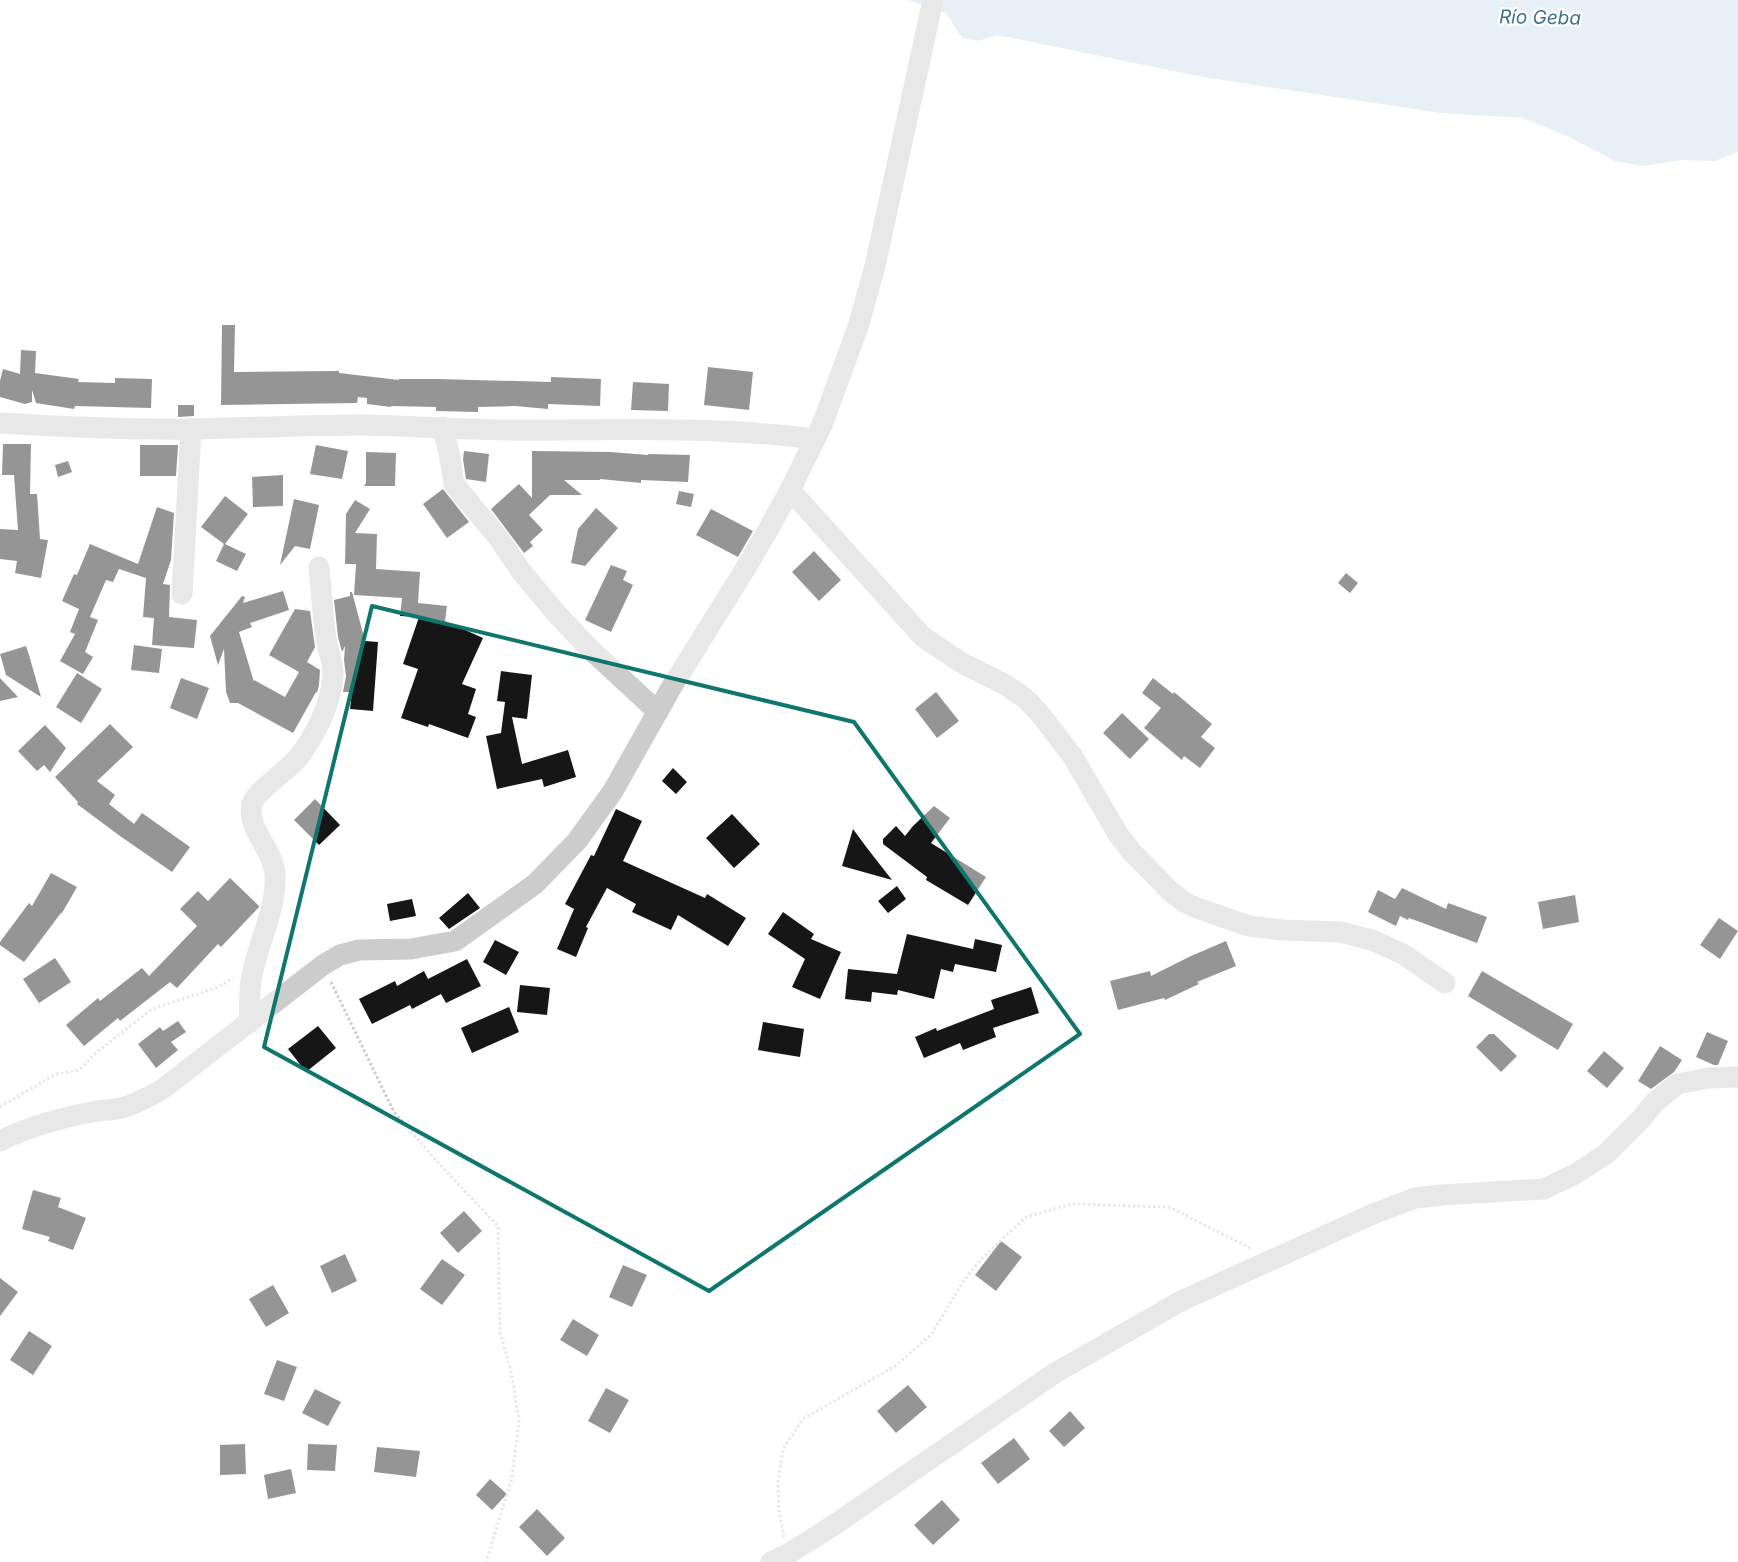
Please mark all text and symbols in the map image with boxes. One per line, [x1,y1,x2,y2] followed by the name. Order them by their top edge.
[1499,5,1582,30] water label: Río Geba

